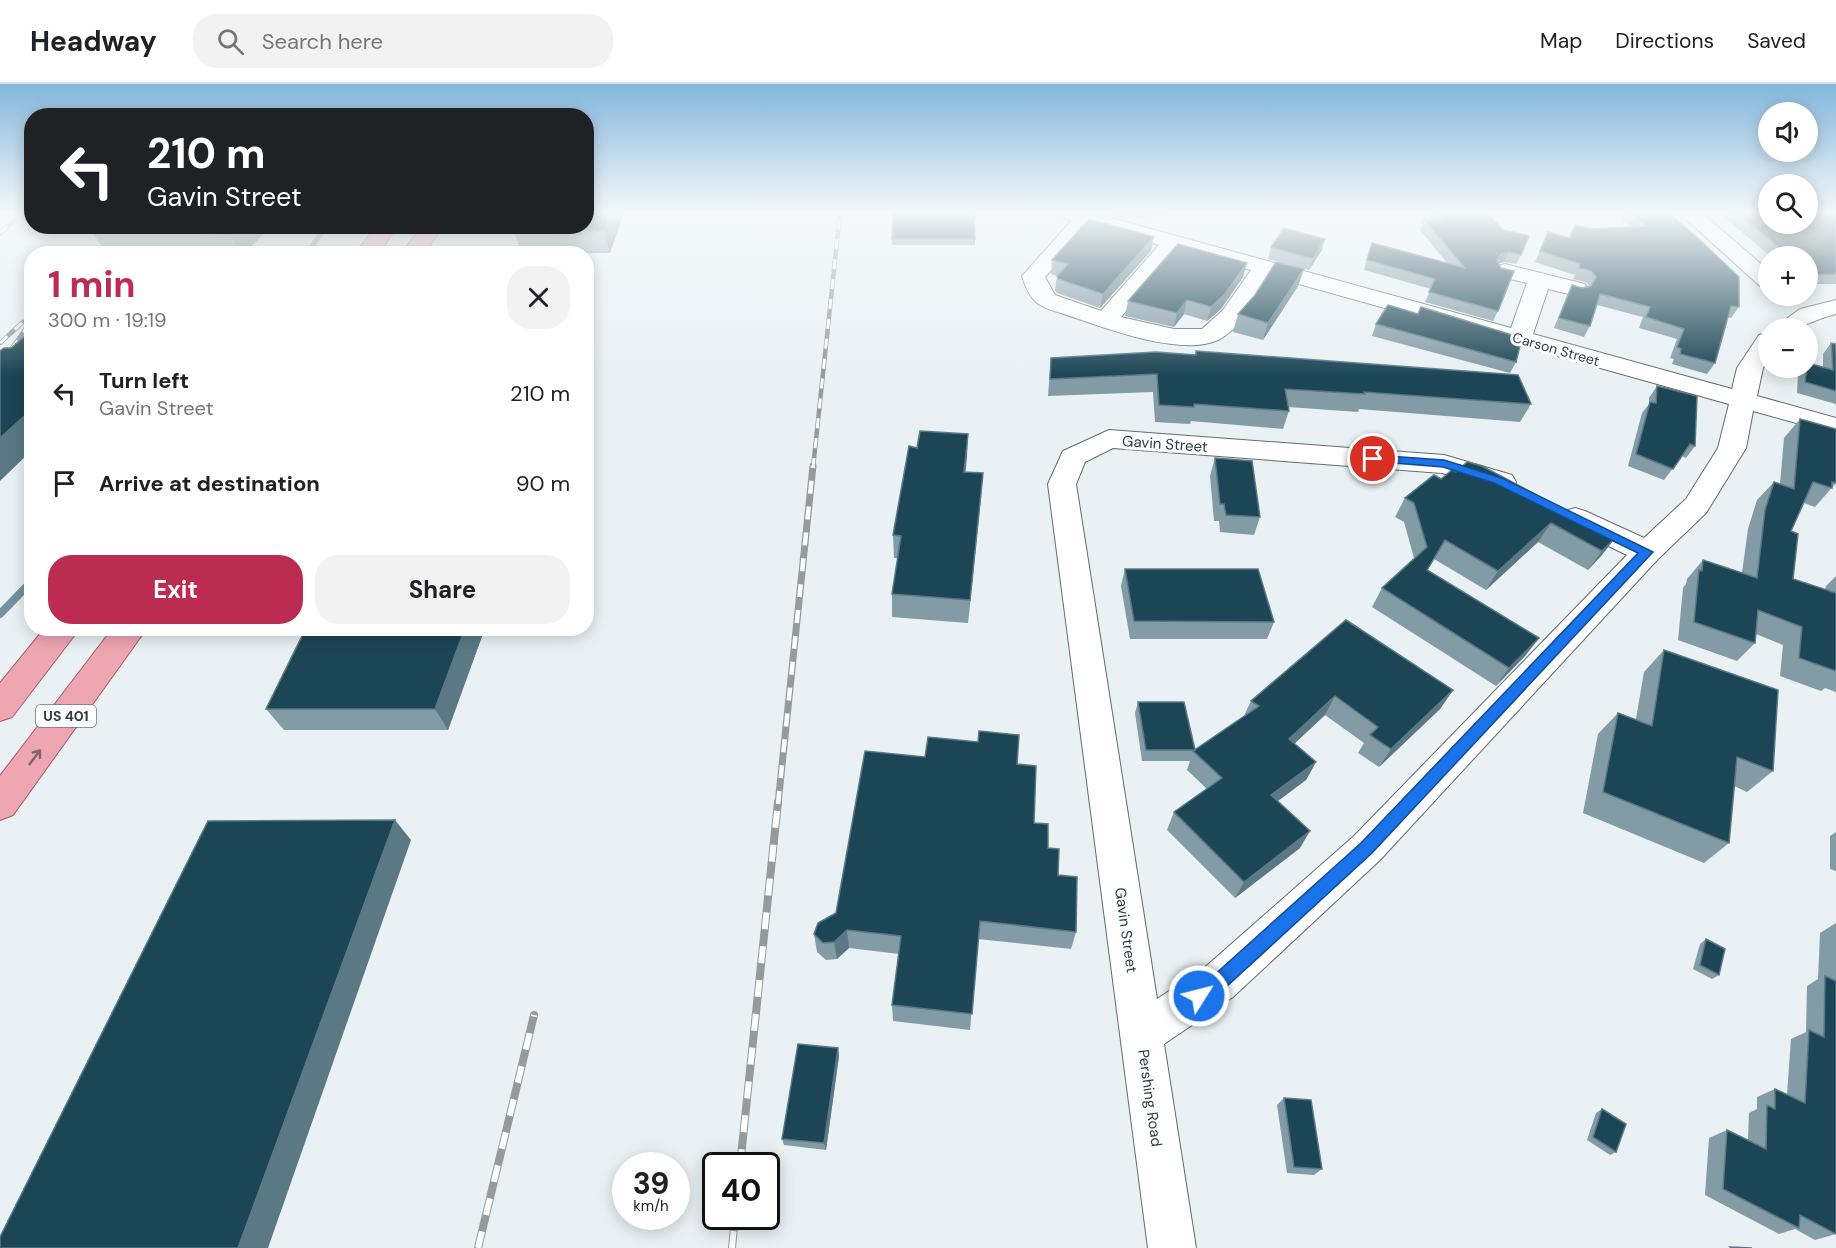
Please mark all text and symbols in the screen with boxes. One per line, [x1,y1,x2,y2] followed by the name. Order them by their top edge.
[193,14,613,68] search box
[30,23,157,60] text: Headway
[214,25,247,58] icon: search
[262,27,383,56] text: Search here
[1540,27,1582,55] text: Map
[1615,27,1714,55] text: Directions
[1747,27,1806,55] text: Saved
[1758,102,1818,378] map controls
[1758,102,1818,162] button: sound
[147,126,265,181] text: 210 m
[48,132,126,210] icon: left
[1758,174,1818,234] button: search
[147,179,302,214] text: Gavin Street
[1758,246,1818,306] button: +
[48,261,136,308] text: 1 min
[507,266,570,329] button: close
[48,307,167,333] text: 300 m · 19:19
[1758,318,1818,378] button: −
[1510,328,1602,370] street label: Carson Street
[99,366,189,395] text: Turn left
[48,377,81,410] icon: left
[510,379,570,408] text: 210 m
[99,395,213,421] text: Gavin Street
[1121,431,1209,457] street label: Gavin Street
[1347,433,1398,484] pin
[1356,442,1389,475] icon: arrive
[48,467,81,500] icon: arrive
[99,469,320,498] text: Arrive at destination
[516,469,570,498] text: 90 m
[48,555,303,624] button: Exit
[315,555,570,624] button: Share
[36,705,96,727] road number: US 401
[29,750,41,766] one-way arrow
[1110,886,1142,974] street label: Gavin Street
[1167,964,1231,1028] position arrow
[1133,1048,1167,1148] street label: Pershing Road
[702,1152,780,1230] speed limit sign: 40
[633,1164,669,1203] text: 39
[633,1196,669,1216] text: km/h

